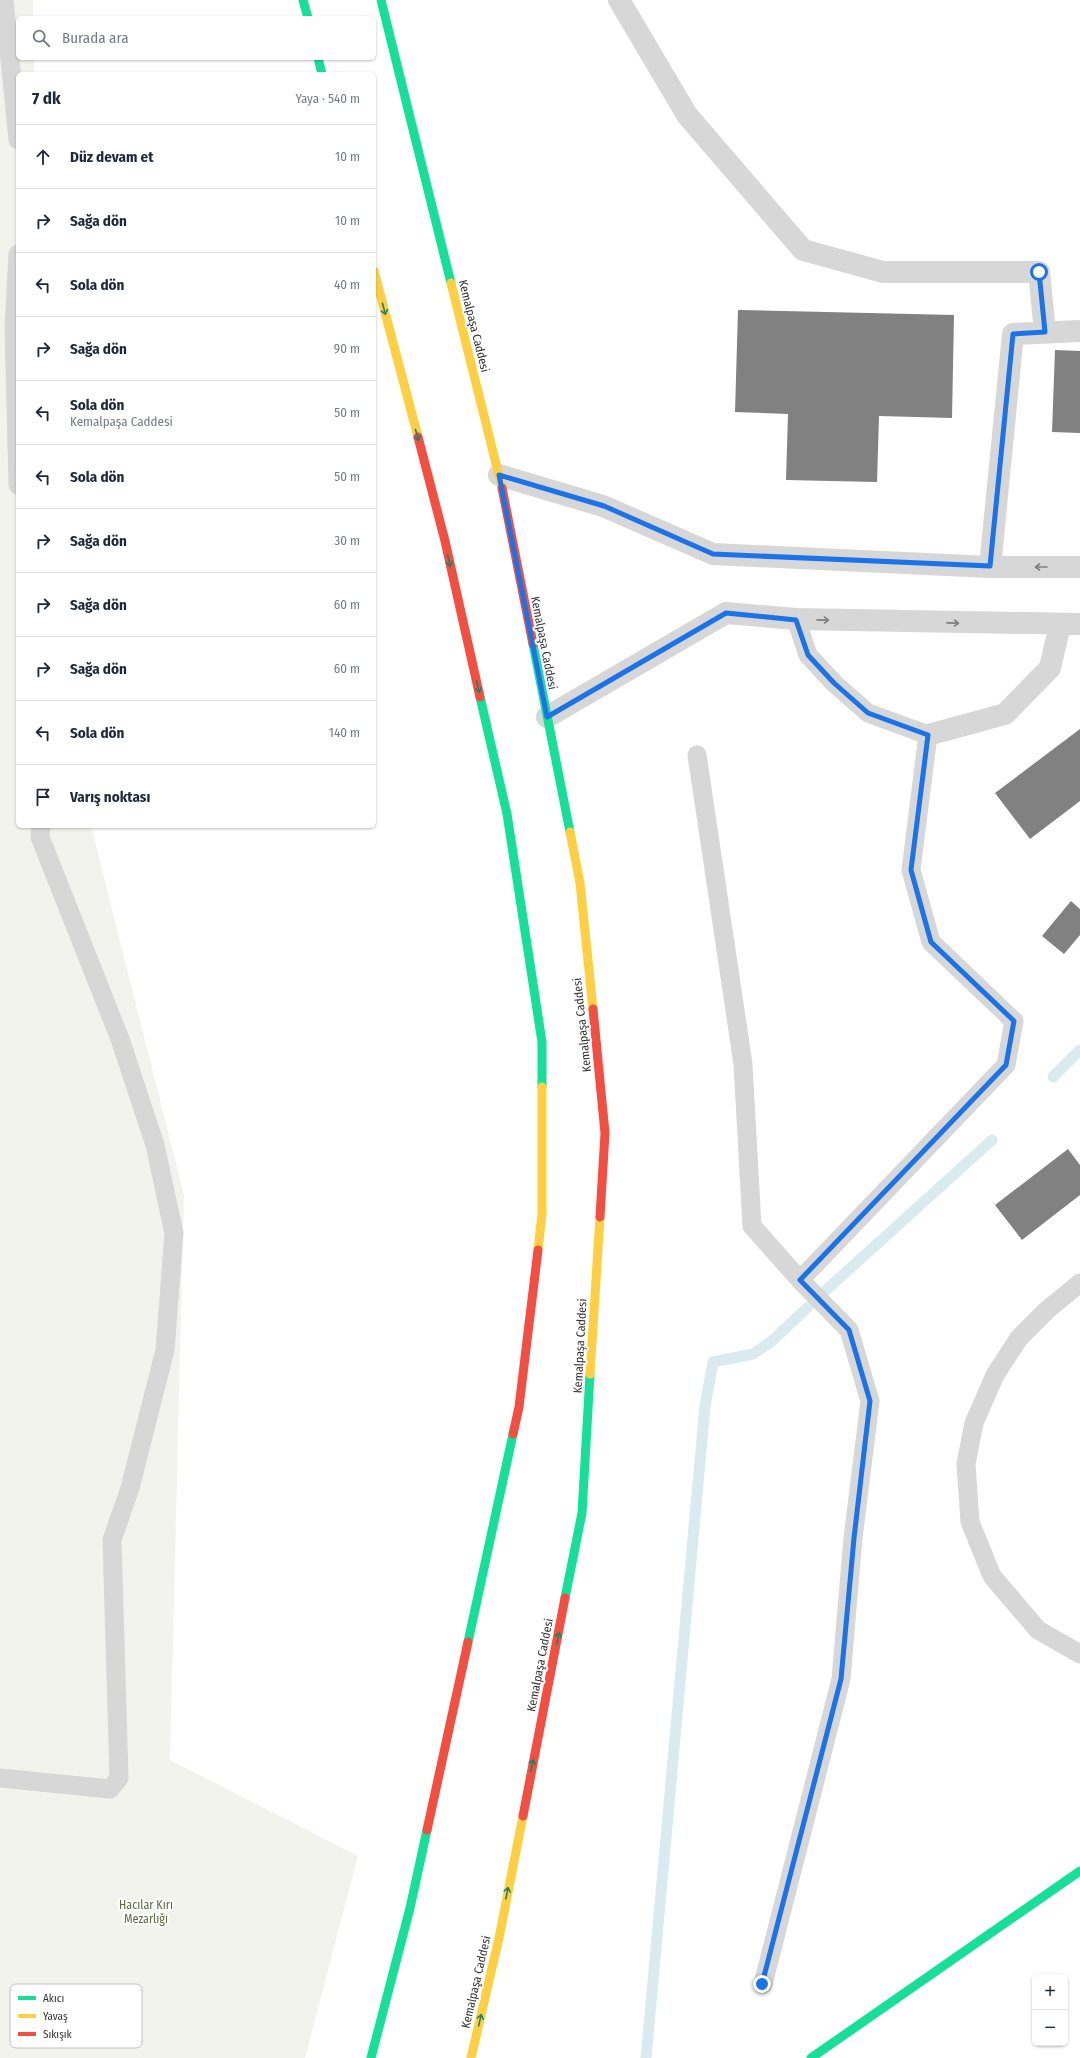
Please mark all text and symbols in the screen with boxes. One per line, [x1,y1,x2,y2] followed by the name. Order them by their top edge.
[16,16,376,60] search box
[30,27,52,49] icon: search
[62,29,129,47] text: Burada ara
[32,88,61,109] text: 7 dk
[295,91,360,106] text: Yaya · 540 m
[32,146,54,168] icon: ahead
[70,148,153,166] text: Düz devam et
[335,149,360,164] text: 10 m
[32,210,54,232] icon: right
[70,212,127,230] text: Sağa dön
[335,213,360,228] text: 10 m
[1030,263,1048,281] route start
[32,274,54,296] icon: left
[70,276,124,294] text: Sola dön
[334,277,360,292] text: 40 m
[456,278,492,374] street label: Kemalpaşa Caddesi
[381,302,388,315] one-way arrow
[32,338,54,360] icon: right
[70,340,127,358] text: Sağa dön
[334,341,360,356] text: 90 m
[70,396,124,414] text: Sola dön
[32,402,54,424] icon: left
[334,405,360,420] text: 50 m
[70,414,173,429] text: Kemalpaşa Caddesi
[414,428,421,441] one-way arrow
[32,466,54,488] icon: left
[70,468,124,486] text: Sola dön
[334,469,360,484] text: 50 m
[32,530,54,552] icon: right
[70,532,127,550] text: Sağa dön
[334,533,360,548] text: 30 m
[446,554,454,567] one-way arrow
[1035,563,1048,571] one-way arrow
[32,594,54,616] icon: right
[528,595,560,691] street label: Kemalpaşa Caddesi
[70,596,127,614] text: Sağa dön
[334,597,360,612] text: 60 m
[816,616,829,624] one-way arrow
[946,619,959,626] one-way arrow
[32,658,54,680] icon: right
[70,660,127,678] text: Sağa dön
[334,661,360,676] text: 60 m
[475,681,482,694] one-way arrow
[32,722,54,744] icon: left
[70,724,124,742] text: Sola dön
[329,725,360,740] text: 140 m
[32,786,54,808] icon: arrive
[70,788,150,806] text: Varış noktası
[570,977,594,1073] street label: Kemalpaşa Caddesi
[571,1298,589,1394] street label: Kemalpaşa Caddesi
[524,1617,556,1713] street label: Kemalpaşa Caddesi
[554,1632,562,1645] one-way arrow
[529,1759,537,1772] one-way arrow
[504,1887,512,1900] one-way arrow
[119,1898,173,1926] park label: Hacılar Kırı Mezarlığı
[459,1934,493,2030] street label: Kemalpaşa Caddesi
[1032,1974,1068,2046] map controls
[1032,1974,1068,2010] button: +
[753,1975,771,1993] route end
[10,1984,142,2048] legend
[43,1992,64,2005] text: Akıcı
[43,2010,68,2023] text: Yavaş
[1032,2010,1068,2046] button: −
[476,2014,484,2027] one-way arrow
[43,2028,73,2041] text: Sıkışık

